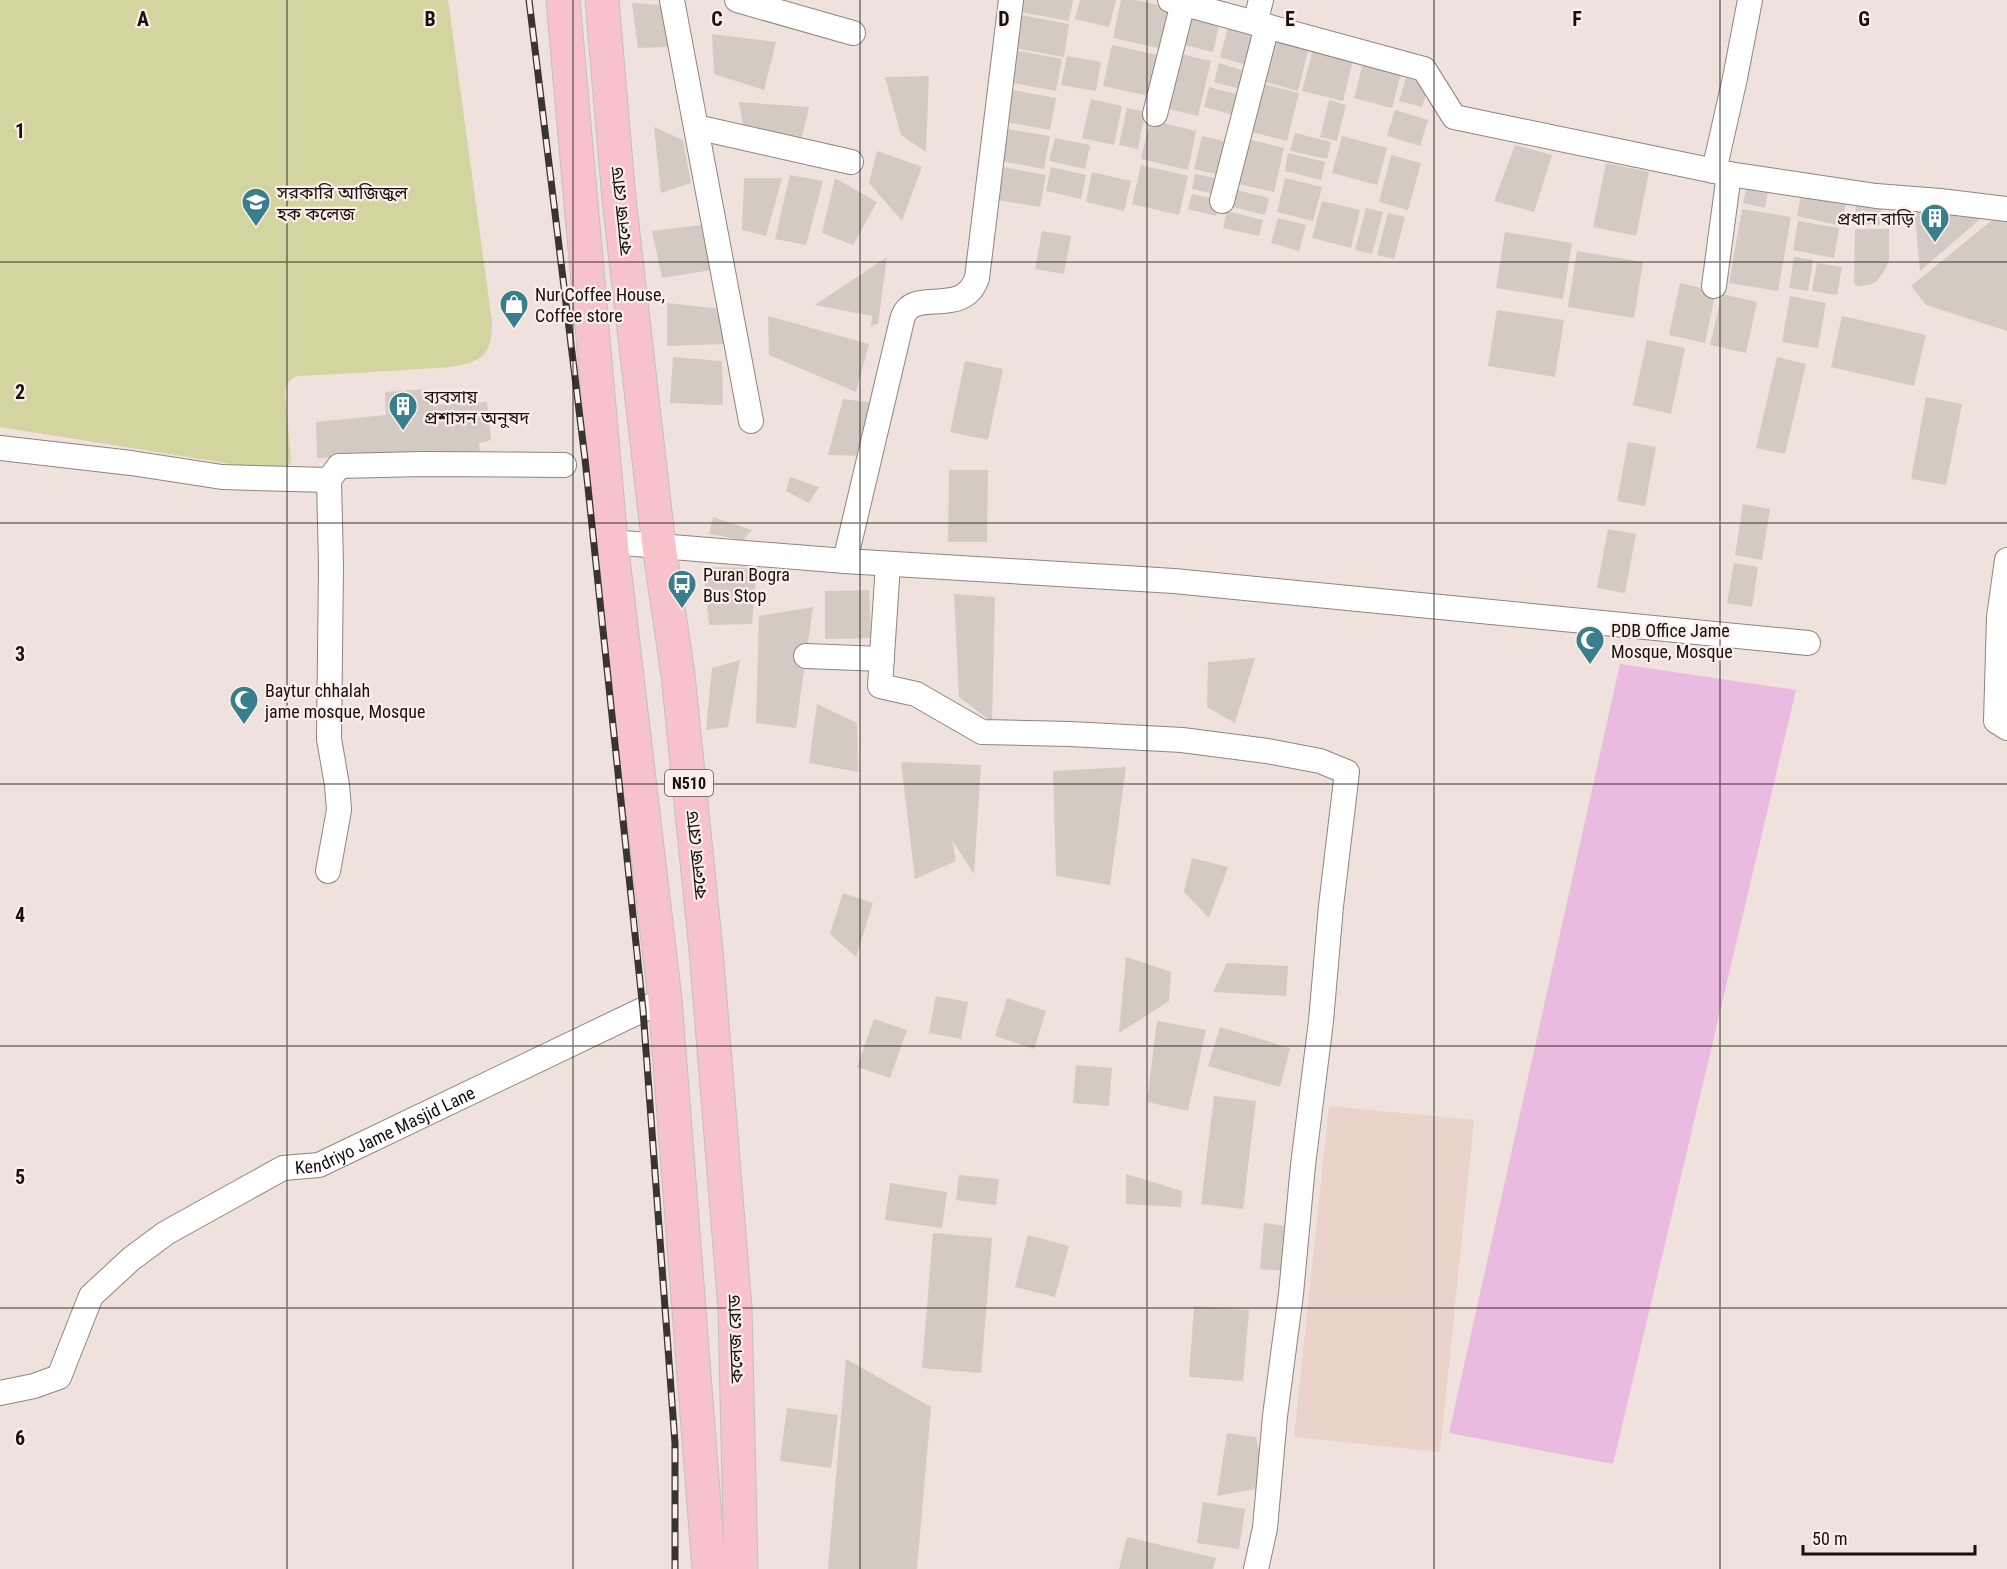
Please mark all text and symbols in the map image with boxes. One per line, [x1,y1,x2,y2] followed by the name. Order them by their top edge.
[137,7,149,31] text: A
[424,7,436,31] text: B
[711,7,723,31] text: C
[998,7,1010,31] text: D
[1285,7,1295,31] text: E
[1572,7,1582,31] text: F
[1858,7,1870,31] text: G
[15,119,25,143] text: 1
[606,166,636,257] street label: কলেজ রোড
[276,182,409,224] place label: সরকারি আজিজুল হক কলেজ
[240,186,272,228] school or university icon: সরকারি আজিজুল হক কলেজ
[1919,202,1951,244] building icon: প্রধান বাড়ি
[1837,208,1914,229] place label: প্রধান বাড়ি
[535,284,665,326] place label: Nur Coffee House, Coffee store
[498,288,530,330] shop icon: Nur Coffee House, Coffee store
[15,380,25,404] text: 2
[423,386,530,429] place label: ব্যবসায় প্রশাসন অনুষদ
[387,390,419,432] building icon: ব্যবসায় প্রশাসন অনুষদ
[703,564,790,606] place label: Puran Bogra Bus Stop
[666,568,698,610] bus stop icon: Puran Bogra Bus Stop
[1611,620,1733,662] place label: PDB Office Jame Mosque, Mosque
[1574,624,1606,666] mosque icon: PDB Office Jame Mosque, Mosque
[15,642,25,666] text: 3
[264,680,425,722] place label: Baytur chhalah jame mosque, Mosque
[228,684,260,726] mosque icon: Baytur chhalah jame mosque, Mosque
[665,770,713,796] road number: N510
[681,810,711,901] street label: কলেজ রোড
[15,903,25,927] text: 4
[294,1081,478,1177] street label: Kendriyo Jame Masjid Lane
[15,1165,25,1189] text: 5
[723,1294,747,1385] street label: কলেজ রোড
[15,1426,25,1450] text: 6
[1803,1518,1976,1556] scale bar
[1812,1528,1847,1549] text: 50 m

